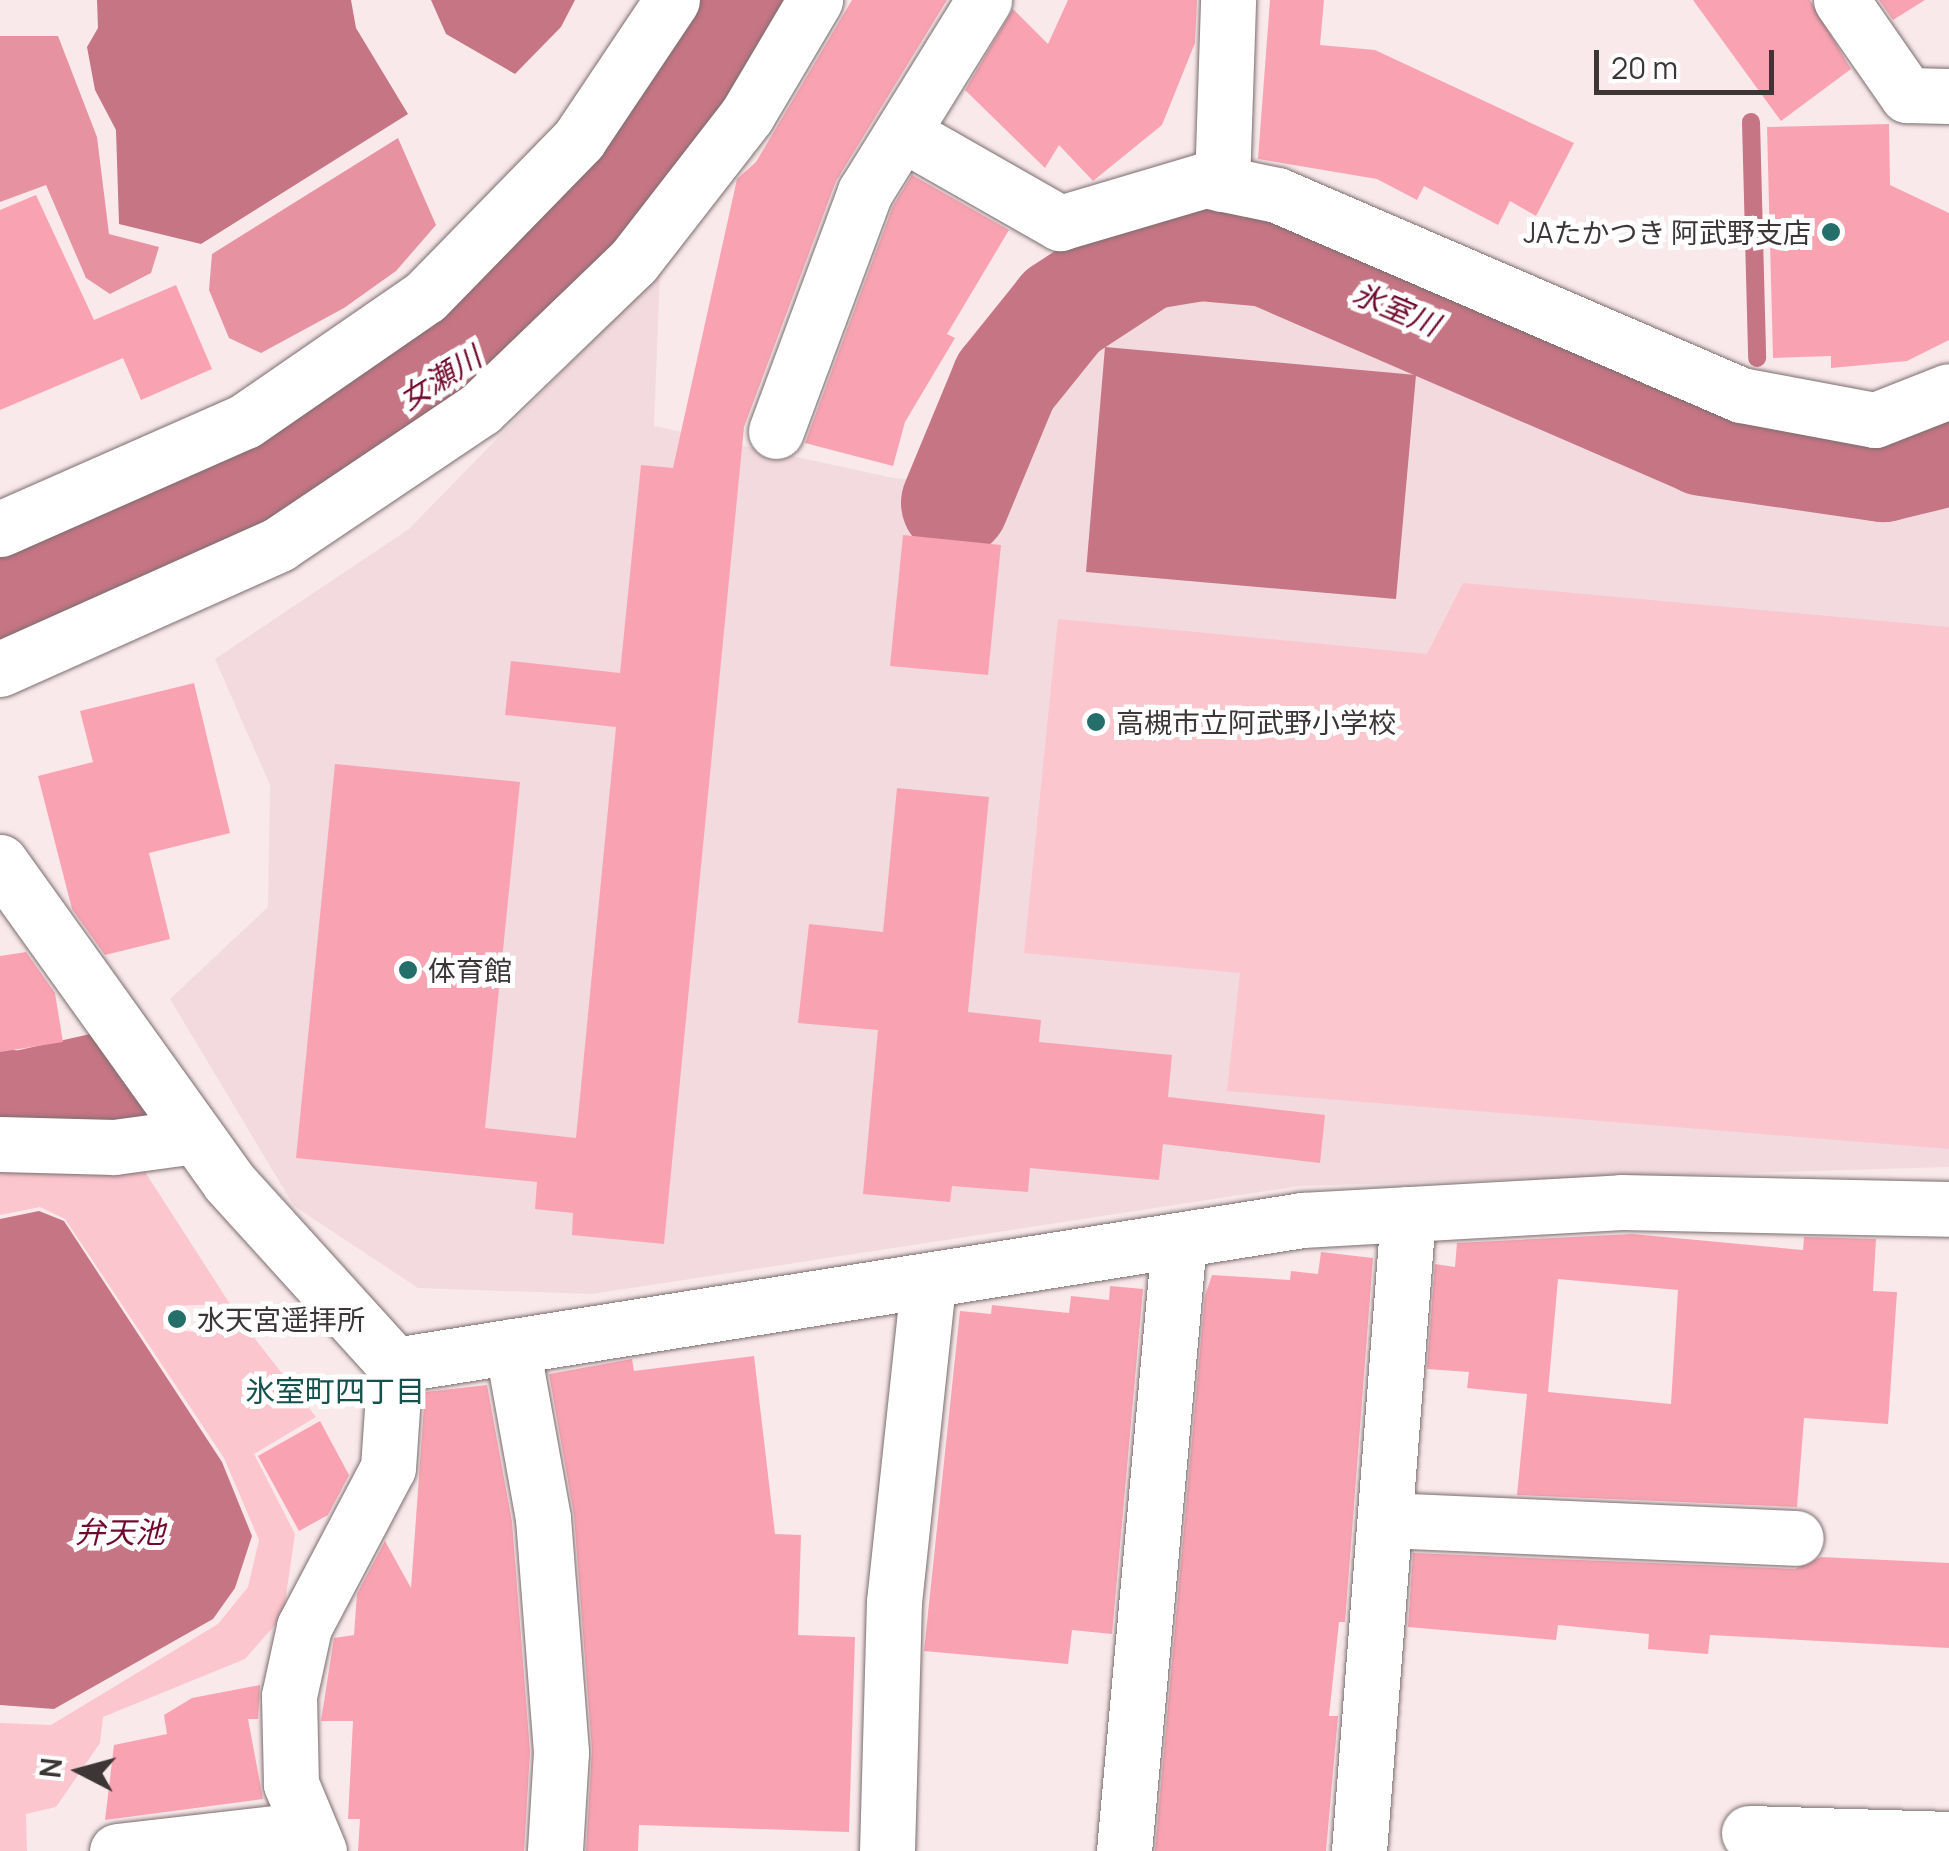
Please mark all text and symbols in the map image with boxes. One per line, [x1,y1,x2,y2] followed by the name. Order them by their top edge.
[1599,30,1779,92] scale bar
[1611,47,1678,88] text: 20 m
[1523,215,1811,249] place label: JAたかつき 阿武野支店
[1820,221,1842,243] marker: JAたかつき 阿武野支店
[1348,275,1444,343] water label: 氷室川
[392,339,488,417] water label: 女瀬川
[1116,705,1396,739] place label: 高槻市立阿武野小学校
[1085,711,1107,733] marker: 高槻市立阿武野小学校
[428,953,512,987] place label: 体育館
[397,959,419,981] marker: 体育館
[197,1302,365,1336] place label: 水天宮遥拝所
[166,1308,188,1330] marker: 水天宮遥拝所
[245,1373,425,1409] district label: 氷室町四丁目
[75,1514,165,1550] water label: 弁天池
[30,1721,130,1821] north arrow
[30,1756,70,1780] text: N

